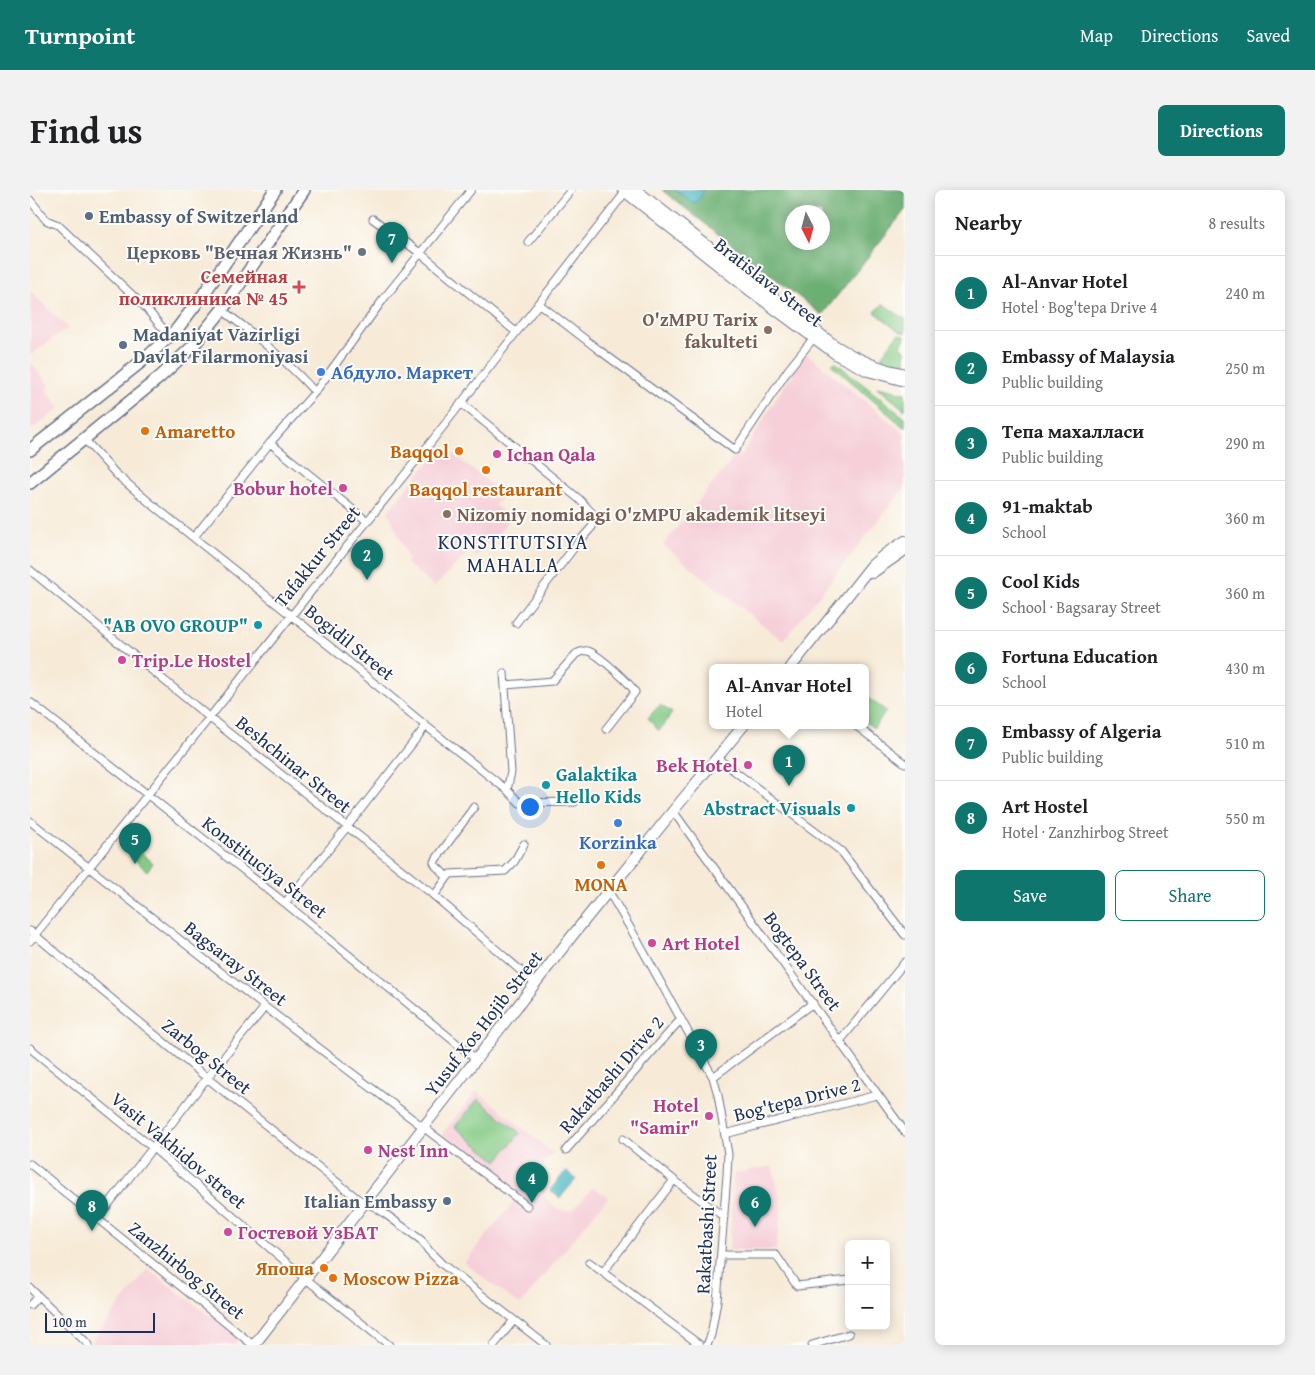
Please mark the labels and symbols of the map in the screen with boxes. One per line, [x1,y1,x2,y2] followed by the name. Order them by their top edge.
[99,202,298,230] place label: Embassy of Switzerland
[785,205,830,250] north arrow
[83,210,95,222] marker: Embassy of Switzerland
[376,222,408,263] pin: 7
[709,231,830,334] street label: Bratislava Street
[127,238,352,266] place label: Церковь "Вечная Жизнь"
[356,246,368,258] marker: Церковь "Вечная Жизнь"
[119,262,288,312] place label: Семейная поликлиника № 45
[292,280,306,294] marker: Семейная поликлиника № 45
[642,305,758,355] place label: O'zMPU Tarix fakulteti
[133,320,309,370] place label: Madaniyat Vazirligi Davlat Filarmoniyasi
[762,324,774,336] marker: O'zMPU Tarix fakulteti
[117,339,129,351] marker: Madaniyat Vazirligi Davlat Filarmoniyasi
[331,358,474,386] place label: Абдуло. Маркет
[315,366,327,378] marker: Абдуло. Маркет
[155,417,235,445] place label: Amaretto
[139,425,151,437] marker: Amaretto
[390,437,449,465] place label: Baqqol
[507,440,596,468] place label: Ichan Qala
[453,445,465,457] marker: Baqqol
[491,448,503,460] marker: Ichan Qala
[480,464,492,476] marker: Baqqol restaurant
[233,474,333,502] place label: Bobur hotel
[409,475,563,503] place label: Baqqol restaurant
[337,482,349,494] marker: Bobur hotel
[267,499,367,613] street label: Tafakkur Street
[457,500,826,528] place label: Nizomiy nomidagi O'zMPU akademik litseyi
[441,508,453,520] marker: Nizomiy nomidagi O'zMPU akademik litseyi
[438,527,588,579] district label: KONSTITUTSIYA MAHALLA
[351,539,383,580] pin: 2
[299,597,401,687] street label: Bogidil Street
[103,611,248,639] place label: "AB OVO GROUP"
[252,619,264,631] marker: "AB OVO GROUP"
[132,646,251,674] place label: Trip.Le Hostel
[116,654,128,666] marker: Trip.Le Hostel
[230,709,358,820] street label: Beshchinar Street
[773,745,805,786] pin: 1
[656,751,738,779] place label: Bek Hotel
[742,759,754,771] marker: Bek Hotel
[556,760,642,810] place label: Galaktika Hello Kids
[540,779,552,791] marker: Galaktika Hello Kids
[517,794,543,820] your location
[703,794,841,822] place label: Abstract Visuals
[845,802,857,814] marker: Abstract Visuals
[196,809,334,925] street label: Konstituciya Street
[612,817,624,829] marker: Korzinka
[119,823,151,864] pin: 5
[579,828,657,856] place label: Korzinka
[595,859,607,871] marker: MONA
[574,870,628,898] place label: MONA
[757,905,849,1017] street label: Bogtepa Street
[178,914,294,1012] street label: Bagsarаy Street
[662,929,740,957] place label: Art Hotel
[646,937,658,949] marker: Art Hotel
[417,944,549,1102] street label: Yusuf Xos Hojib Street
[552,1009,670,1139] street label: Rakatbashi Drive 2
[156,1011,258,1101] street label: Zarbog Street
[685,1029,717,1070] pin: 3
[731,1070,863,1128] street label: Bog'tepa Drive 2
[105,1085,253,1215] street label: Vasit Vakhidov street
[630,1091,699,1141] place label: Hotel "Samir"
[703,1110,715,1122] marker: Hotel "Samir"
[378,1136,449,1164] place label: Nest Inn
[362,1144,374,1156] marker: Nest Inn
[688,1153,724,1295] street label: Rakatbashi Street
[516,1162,548,1203] pin: 4
[739,1186,771,1227] pin: 6
[304,1187,437,1215] place label: Italian Embassy
[76,1190,108,1231] pin: 8
[441,1195,453,1207] marker: Italian Embassy
[123,1214,252,1326] street label: Zanzhirbog Street
[238,1218,378,1246] place label: Гостевой УзБАТ
[222,1226,234,1238] marker: Гостевой УзБАТ
[255,1254,314,1282] place label: Япоша
[318,1262,330,1274] marker: Япоша
[343,1264,459,1292] place label: Moscow Pizza
[327,1272,339,1284] marker: Moscow Pizza
[45,1310,155,1333] scale bar

